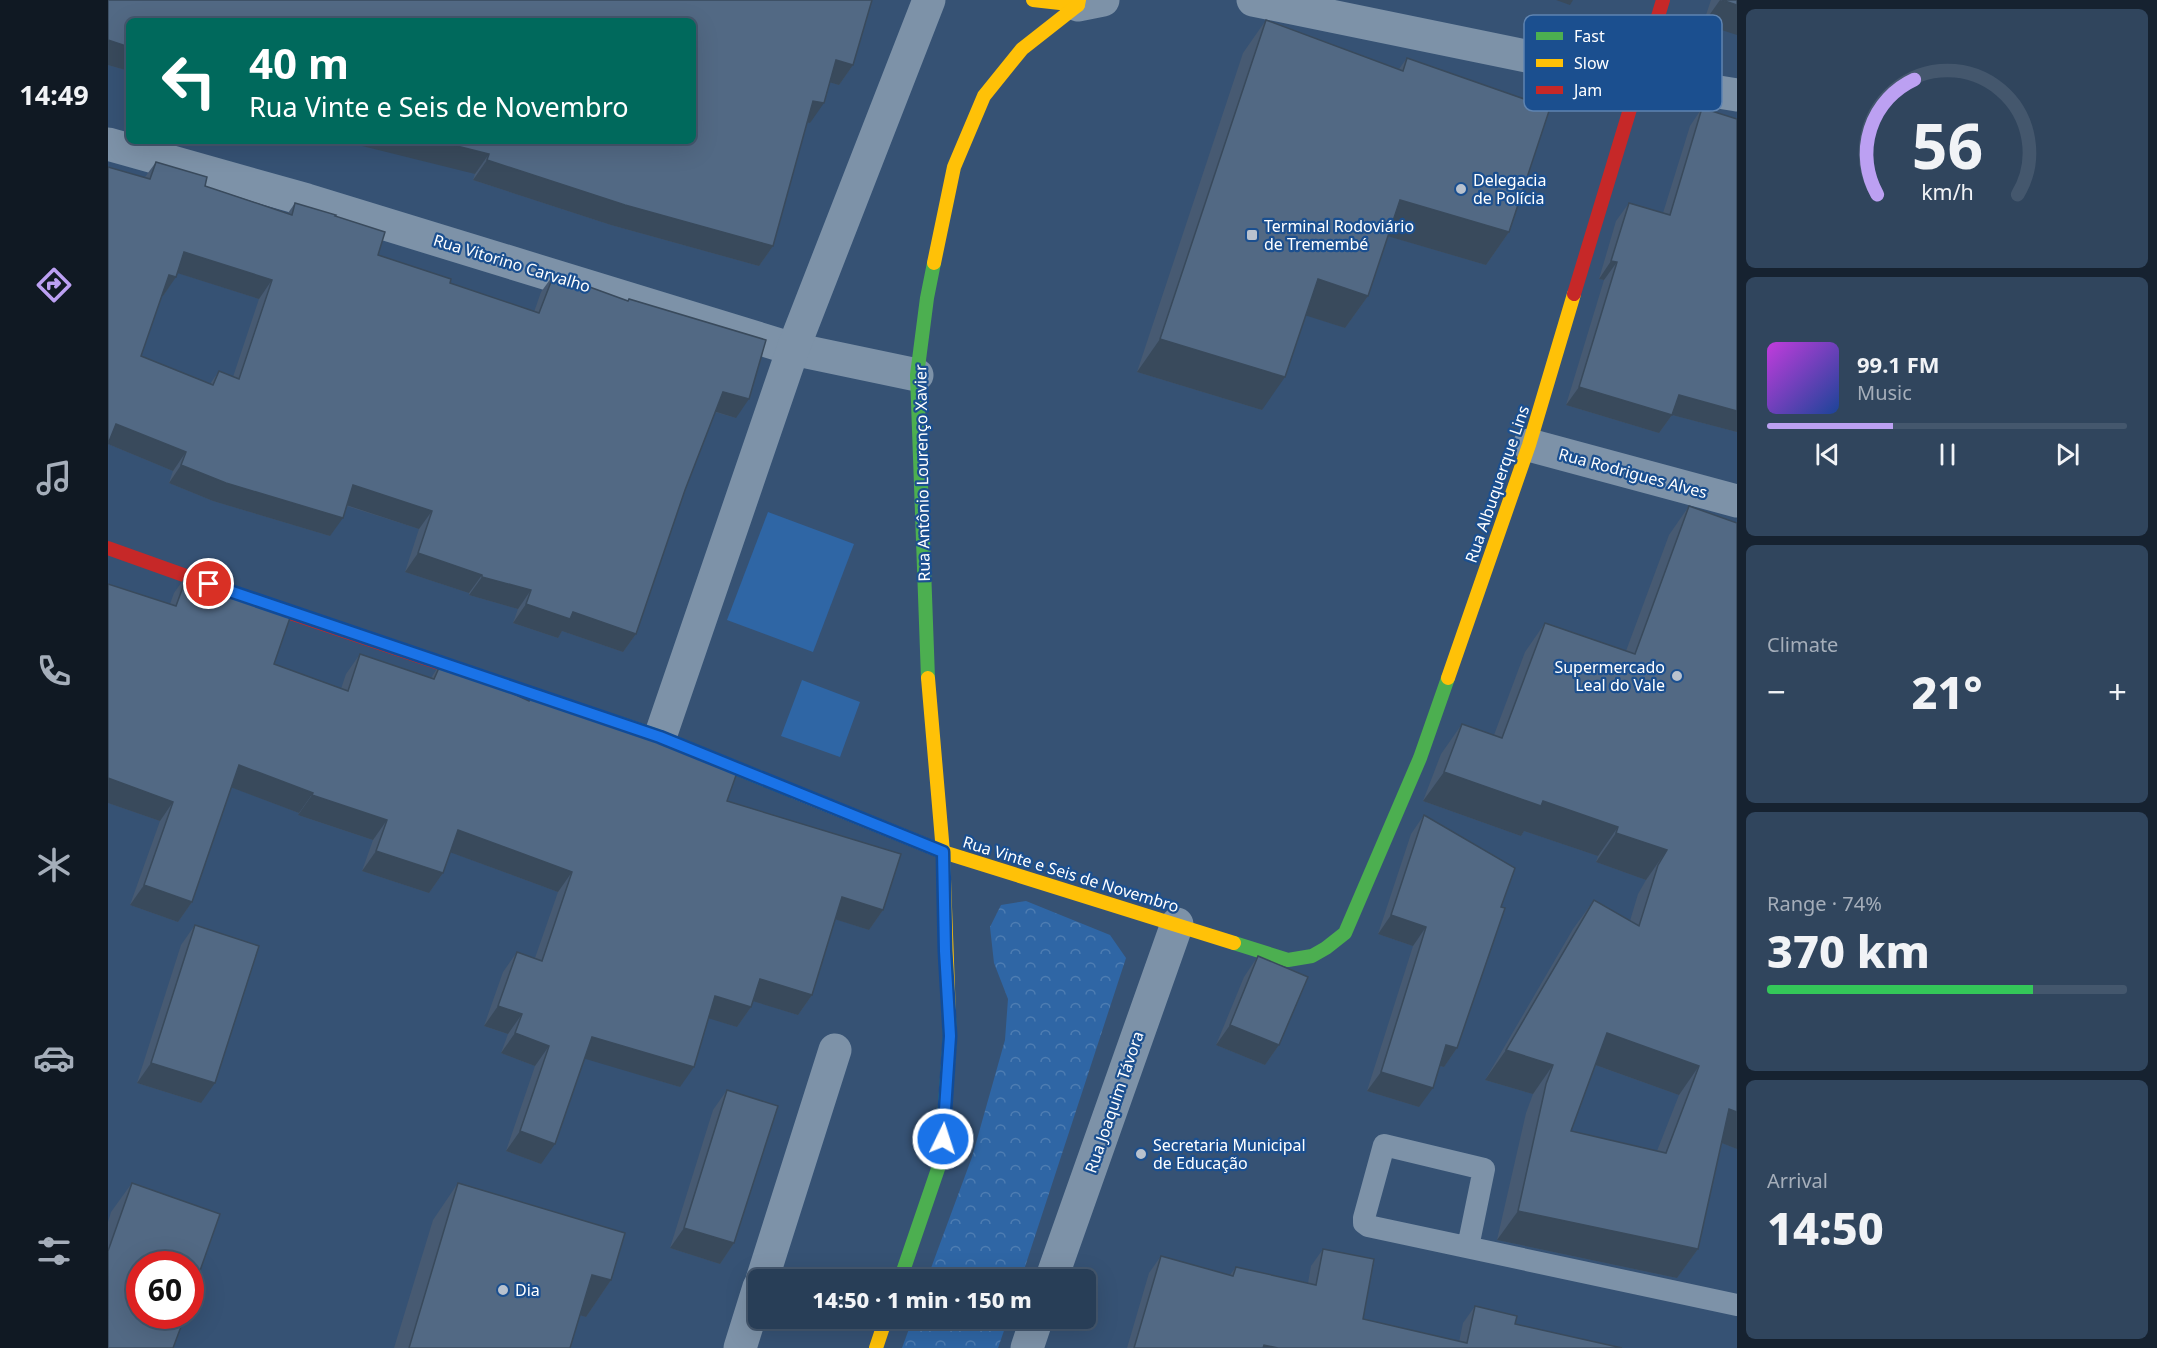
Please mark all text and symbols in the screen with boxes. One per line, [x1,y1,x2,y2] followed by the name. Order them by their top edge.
[1524,15,1722,111] legend
[1574,25,1605,47] text: Fast
[249,34,349,91] text: 40 m
[150,42,228,120] icon: left
[1574,52,1609,74] text: Slow
[19,76,89,113] text: 14:49
[1572,79,1602,101] text: Jam
[249,88,629,125] text: Rua Vinte e Seis de Novembro
[1911,103,1983,188] text: 56
[1473,169,1546,209] place label: Delegacia de Polícia
[1921,178,1973,207] text: km/h
[1454,182,1468,196] marker: Delegacia de Polícia
[1264,215,1414,255] place label: Terminal Rodoviário de Tremembé
[1245,228,1259,242] marker: Terminal Rodoviário de Tremembé
[431,229,593,297] street label: Rua Vitorino Carvalho
[33,264,75,306] icon: directions
[1857,349,1939,379] text: 99.1 FM
[909,364,935,582] street label: Rua Antônio Lourenço Xavier
[1857,379,1912,406] text: Music
[1460,402,1534,566] street label: Rua Albuquerque Lins
[1811,438,1844,471] icon: previous
[1931,438,1964,471] icon: pause
[2051,438,2084,471] icon: next
[1556,443,1710,503] street label: Rua Rodrigues Alves
[33,457,75,499] icon: music
[183,558,234,609] pin
[192,567,225,600] icon: arrive
[1767,631,1838,658] text: Climate
[33,650,75,692] icon: phone
[1554,656,1665,696] place label: Supermercado Leal do Vale
[1911,661,1983,722] text: 21°
[1670,669,1684,683] marker: Supermercado Leal do Vale
[1767,669,1786,714] text: −
[2108,669,2127,714] text: +
[960,831,1182,917] street label: Rua Vinte e Seis de Novembro
[33,844,75,886] icon: climate
[1767,890,1882,917] text: Range · 74%
[1767,920,1930,981] text: 370 km
[1079,1028,1149,1176] street label: Rua Joaquim Távora
[33,1037,75,1079] icon: car
[911,1107,975,1171] position arrow
[1153,1134,1306,1174] place label: Secretaria Municipal de Educação
[1134,1147,1148,1161] marker: Secretaria Municipal de Educação
[1767,1167,1828,1194] text: Arrival
[1767,1197,1884,1258] text: 14:50
[33,1230,75,1272] icon: filters
[126,1251,204,1329] speed limit sign: 60
[515,1279,540,1301] place label: Dia
[496,1283,510,1297] marker: Dia
[812,1284,1032,1314] text: 14:50 · 1 min · 150 m

